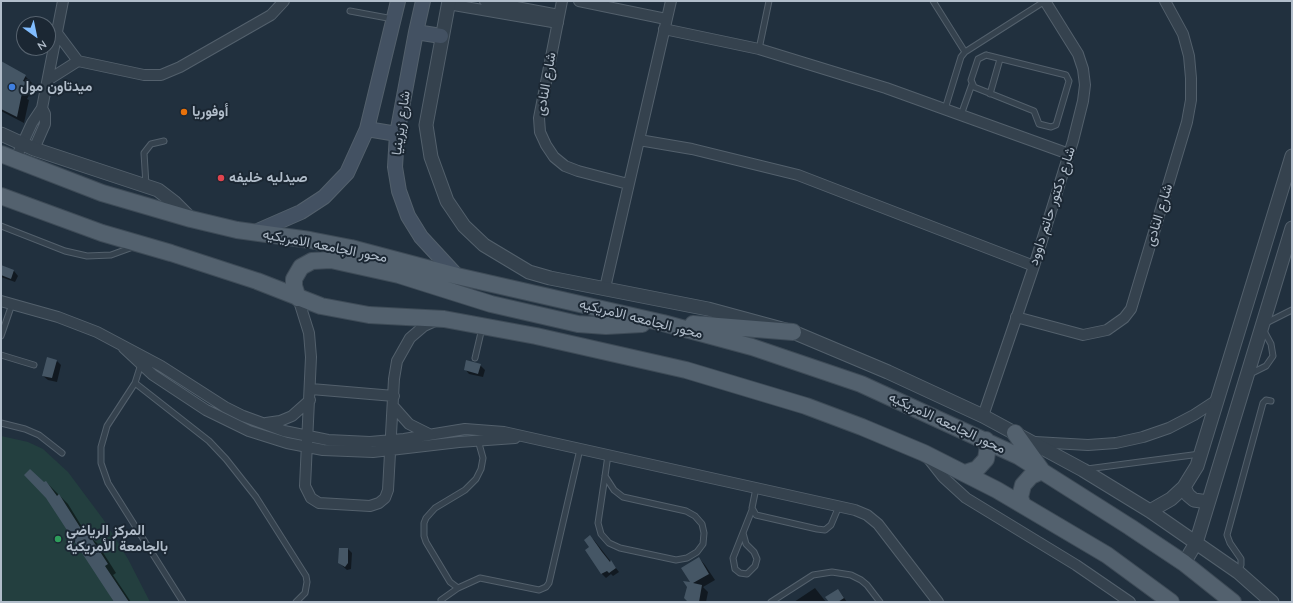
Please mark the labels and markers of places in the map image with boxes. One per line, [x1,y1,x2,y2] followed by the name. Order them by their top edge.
[20,79,92,95] place label: ميدتاون مول
[7,82,17,92] marker: ميدتاون مول
[192,104,228,120] place label: أوفوريا
[179,107,189,117] marker: أوفوريا
[229,170,308,186] place label: صيدليه خليفه
[216,173,226,183] marker: صيدليه خليفه
[66,523,168,556] place label: المركز الرياضي بالجامعة الأمريكية
[53,534,63,544] marker: المركز الرياضي بالجامعة الأمريكية

